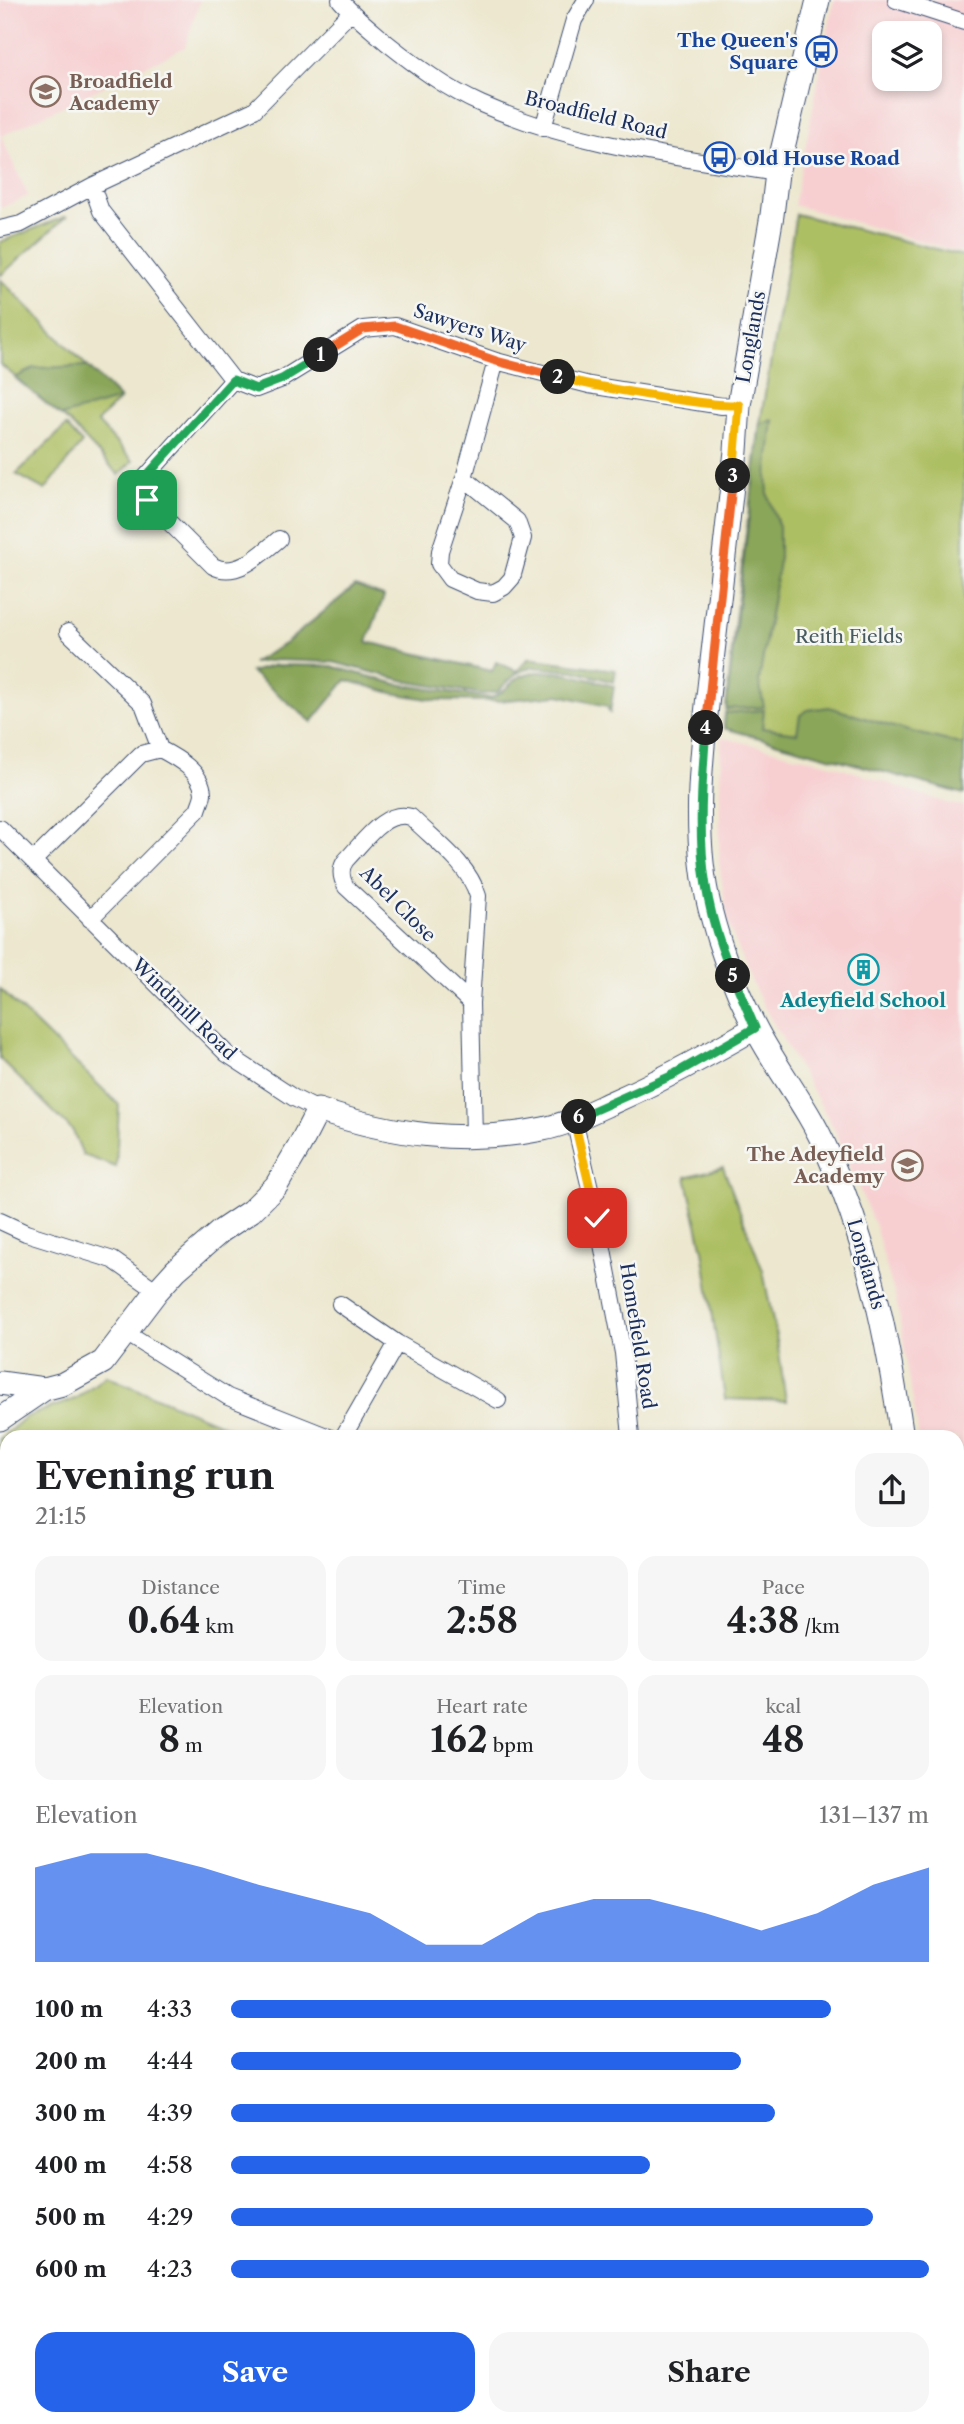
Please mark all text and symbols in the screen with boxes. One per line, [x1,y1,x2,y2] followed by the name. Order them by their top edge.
[872,21,942,91] map controls
[872,21,942,91] button: layers
[677,29,798,74] place label: The Queen's Square
[804,34,838,68] bus stop icon: The Queen's Square
[68,70,173,115] place label: Broadfield Academy
[29,75,63,109] school or university icon: Broadfield Academy
[522,86,670,144] street label: Broadfield Road
[703,141,737,175] bus stop icon: Old House Road
[743,147,900,170] place label: Old House Road
[732,289,770,385] street label: Longlands
[411,299,530,357] street label: Sawyers Way
[304,338,338,372] pin: 1
[316,343,325,366] text: 1
[540,360,576,394] pin: 2
[552,365,563,388] text: 2
[716,458,750,494] pin: 3
[727,464,738,487] text: 3
[117,470,177,530] pin
[128,481,166,519] icon: arrive
[795,625,903,648] park label: Reith Fields
[688,710,724,746] pin: 4
[700,716,711,739] text: 4
[355,861,441,947] street label: Abel Close
[126,952,242,1065] street label: Windmill Road
[846,952,880,986] building icon: Adeyfield School
[716,958,750,993] pin: 5
[727,964,738,987] text: 5
[779,989,946,1012] place label: Adeyfield School
[562,1100,596,1134] pin: 6
[573,1105,584,1128] text: 6
[746,1143,885,1188] place label: The Adeyfield Academy
[890,1148,924,1182] school or university icon: The Adeyfield Academy
[567,1188,627,1248] pin
[578,1199,616,1237] icon: check
[842,1216,890,1312] street label: Longlands
[615,1261,661,1411] street label: Homefield Road
[35,1452,275,1499] text: Evening run
[855,1453,929,1527] button: share
[35,1502,87,1530] text: 21:15
[141,1576,220,1599] text: Distance
[458,1576,506,1599] text: Time
[762,1576,805,1599] text: Pace
[127,1599,200,1642] text: 0.64
[446,1599,518,1642] text: 2:58
[727,1599,799,1642] text: 4:38
[200,1615,234,1638] text: km
[799,1615,840,1638] text: /km
[138,1695,223,1718] text: Elevation
[436,1695,528,1718] text: Heart rate
[765,1695,801,1718] text: kcal
[159,1718,180,1761] text: 8
[430,1718,488,1761] text: 162
[762,1718,804,1761] text: 48
[180,1734,203,1757] text: m
[488,1734,534,1757] text: bpm
[35,1801,138,1829] text: Elevation
[819,1801,929,1829] text: 131–137 m
[35,1995,103,2023] text: 100 m
[147,1995,192,2023] text: 4:33
[35,2047,107,2075] text: 200 m
[147,2047,193,2075] text: 4:44
[35,2099,106,2127] text: 300 m
[147,2099,193,2127] text: 4:39
[35,2151,107,2179] text: 400 m
[147,2151,193,2179] text: 4:58
[35,2203,106,2231] text: 500 m
[147,2203,193,2231] text: 4:29
[35,2255,107,2283] text: 600 m
[147,2255,193,2283] text: 4:23
[35,2332,475,2412] button: Save
[489,2332,929,2412] button: Share

